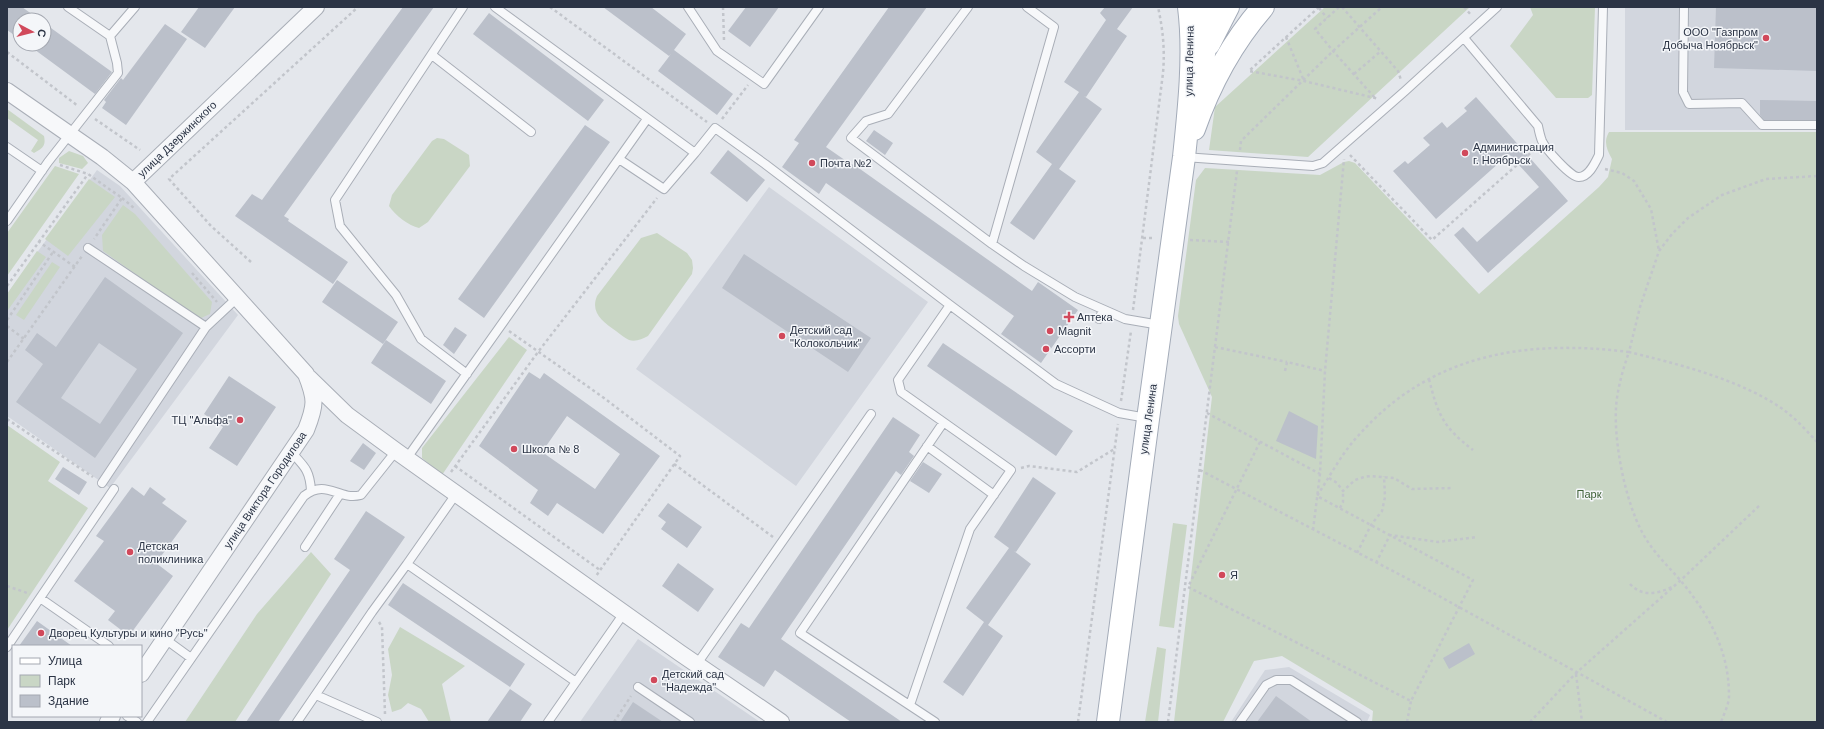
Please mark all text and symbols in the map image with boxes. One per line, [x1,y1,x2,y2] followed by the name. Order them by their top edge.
[12,12,52,52] north arrow
[1182,24,1196,97] street label: улица Ленина
[1663,26,1758,51] place label: ООО "Газпром Добыча Ноябрьск"
[35,29,48,38] text: С
[1761,33,1771,43] marker: ООО "Газпром Добыча Ноябрьск"
[135,98,219,180] street label: улица Дзержинского
[1473,141,1554,166] place label: Администрация г. Ноябрьск
[1460,148,1470,158] marker: Администрация г. Ноябрьск
[820,157,872,169] place label: Почта №2
[807,158,817,168] marker: Почта №2
[1077,311,1113,323] place label: Аптека
[1064,312,1074,322] marker: Аптека
[790,324,862,349] place label: Детский сад "Колокольчик"
[1058,325,1091,337] place label: Magnit
[1045,326,1055,336] marker: Magnit
[777,331,787,341] marker: Детский сад "Колокольчик"
[1054,343,1096,355] place label: Ассорти
[1041,344,1051,354] marker: Ассорти
[1137,382,1159,455] street label: улица Ленина
[172,414,232,426] place label: ТЦ "Альфа"
[235,415,245,425] marker: ТЦ "Альфа"
[221,429,309,551] street label: улица Виктора Городилова
[522,443,579,455] place label: Школа № 8
[509,444,519,454] marker: Школа № 8
[1577,488,1602,500] park label: Парк
[138,540,204,565] place label: Детская поликлиника
[125,547,135,557] marker: Детская поликлиника
[1230,569,1238,581] place label: Я
[1217,570,1227,580] marker: Я
[49,627,208,639] place label: Дворец Культуры и кино "Русь"
[36,628,46,638] marker: Дворец Культуры и кино "Русь"
[12,645,142,717] legend
[48,654,82,668] text: Улица
[662,668,724,693] place label: Детский сад "Надежда"
[48,674,76,688] text: Парк
[649,675,659,685] marker: Детский сад "Надежда"
[48,694,89,708] text: Здание

